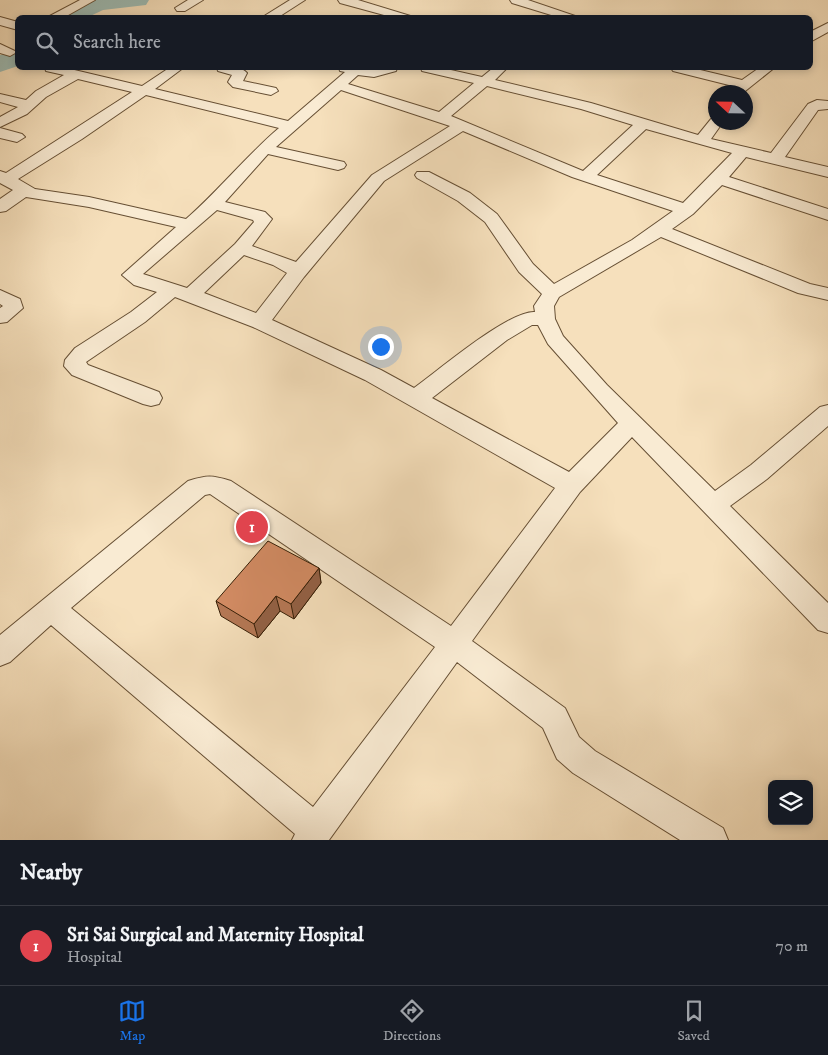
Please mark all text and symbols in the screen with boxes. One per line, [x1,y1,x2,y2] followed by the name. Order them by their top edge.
[15,15,813,70] search box
[33,29,61,57] icon: search
[73,31,161,54] text: Search here
[708,85,753,130] north arrow
[368,334,394,360] your location
[236,508,268,546] pin: 1
[768,780,813,825] map controls
[768,780,813,825] button: layers
[20,860,82,886] text: Nearby
[67,924,364,947] text: Sri Sai Surgical and Maternity Hospital
[33,936,39,956] text: 1
[776,936,808,956] text: 70 m
[67,947,122,967] text: Hospital
[118,997,146,1045] tab: Map
[383,997,441,1045] tab: Directions
[678,997,710,1045] tab: Saved

